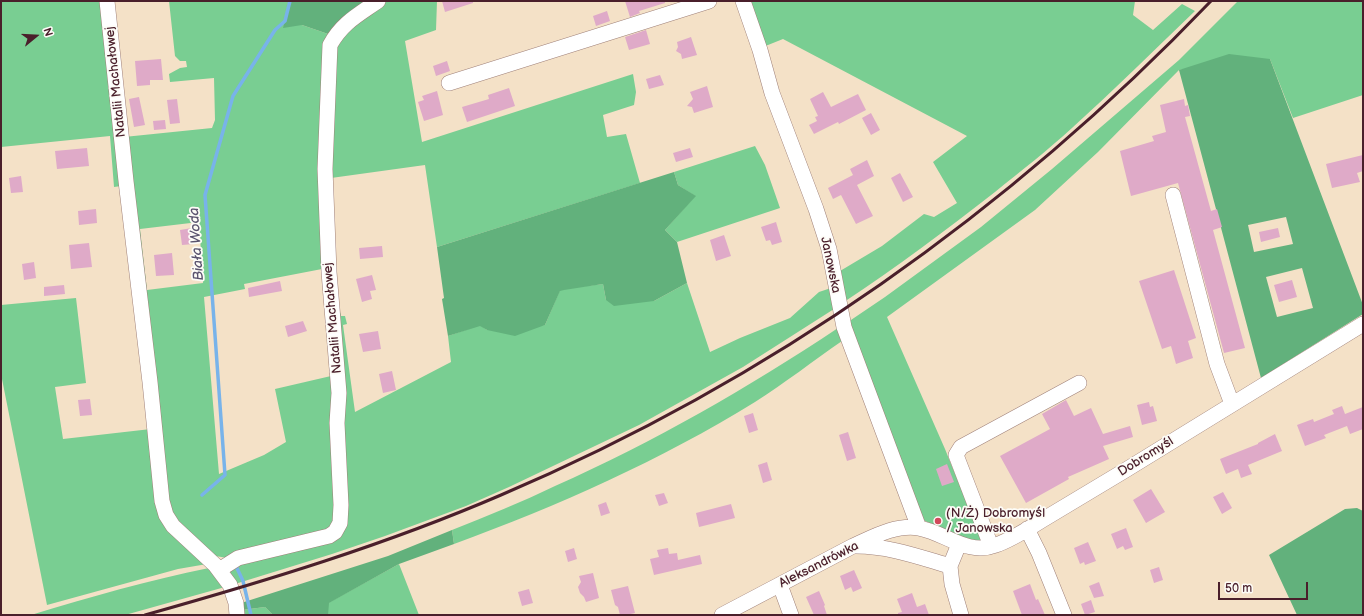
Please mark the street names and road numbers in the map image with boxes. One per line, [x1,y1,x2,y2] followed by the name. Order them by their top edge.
[102,26,130,138] street label: Natalii Machałowej
[816,235,844,295] street label: Janowska
[320,262,346,374] street label: Natalii Machałowej
[1115,434,1177,480] street label: Dobromyśl
[777,538,861,592] street label: Aleksandrówka

